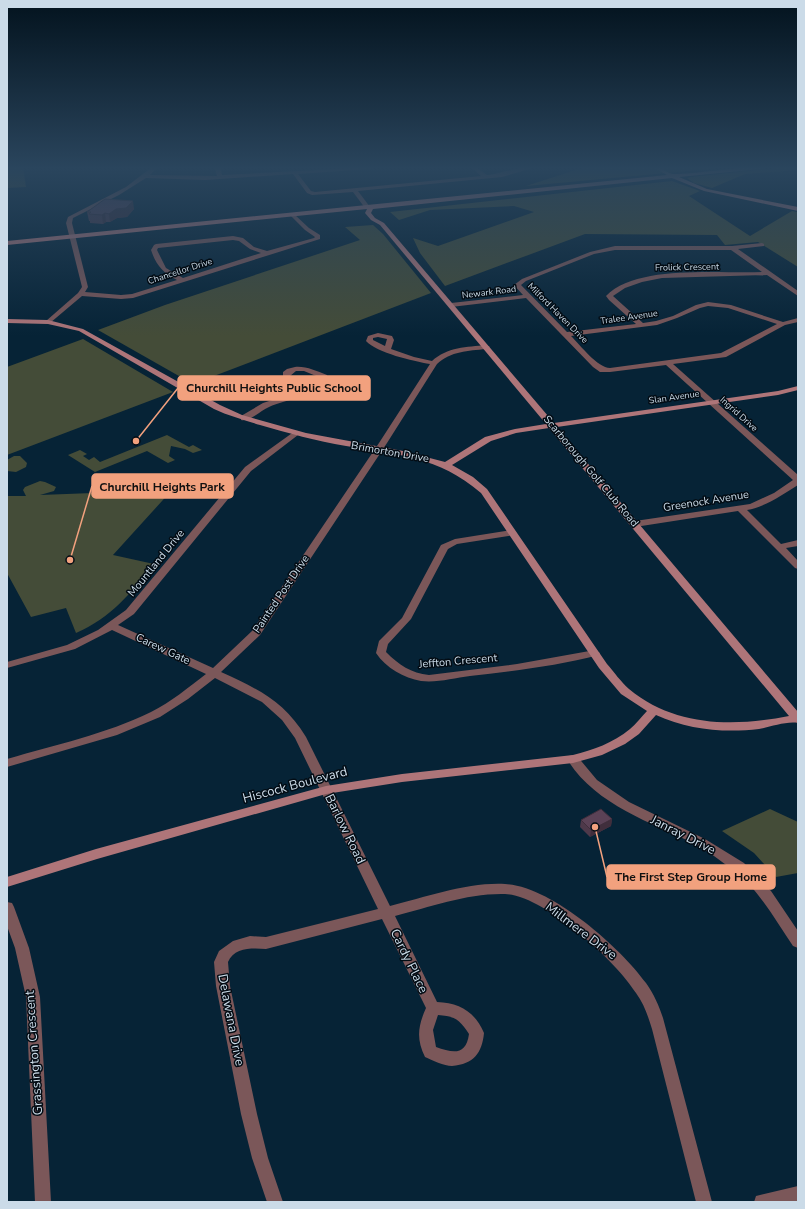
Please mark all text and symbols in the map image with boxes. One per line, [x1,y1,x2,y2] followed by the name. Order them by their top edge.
[146,255,214,287] street label: Chancellor Drive
[655,260,720,274] street label: Frolick Crescent
[525,280,591,346] street label: Milford Haven Drive
[461,283,517,301] street label: Newark Road
[600,307,659,327] street label: Tralee Avenue
[178,376,370,400] callout: Churchill Heights Public School
[186,380,362,396] text: Churchill Heights Public School
[648,387,700,406] street label: Slan Avenue
[718,394,761,434] street label: Ingrid Drive
[540,412,642,530] street label: Scarborough Golf Club Road
[350,438,430,466] street label: Brimorton Drive
[92,474,233,498] callout: Churchill Heights Park
[99,479,225,495] text: Churchill Heights Park
[662,487,750,515] street label: Greenock Avenue
[124,526,188,600] street label: Mountland Drive
[249,552,313,636] street label: Painted Post Drive
[133,630,193,668] street label: Carew Gate
[417,650,498,672] street label: Jeffton Crescent
[241,762,349,808] street label: Hiscock Boulevard
[320,791,370,867] street label: Barlow Road
[646,810,719,859] street label: Janray Drive
[607,865,775,889] callout: The First Step Group Home
[615,869,768,885] text: The First Step Group Home
[541,898,621,964] street label: Millmere Drive
[386,926,432,996] street label: Cardy Place
[213,972,249,1068] street label: Delawana Drive
[21,990,47,1116] street label: Grassington Crescent

